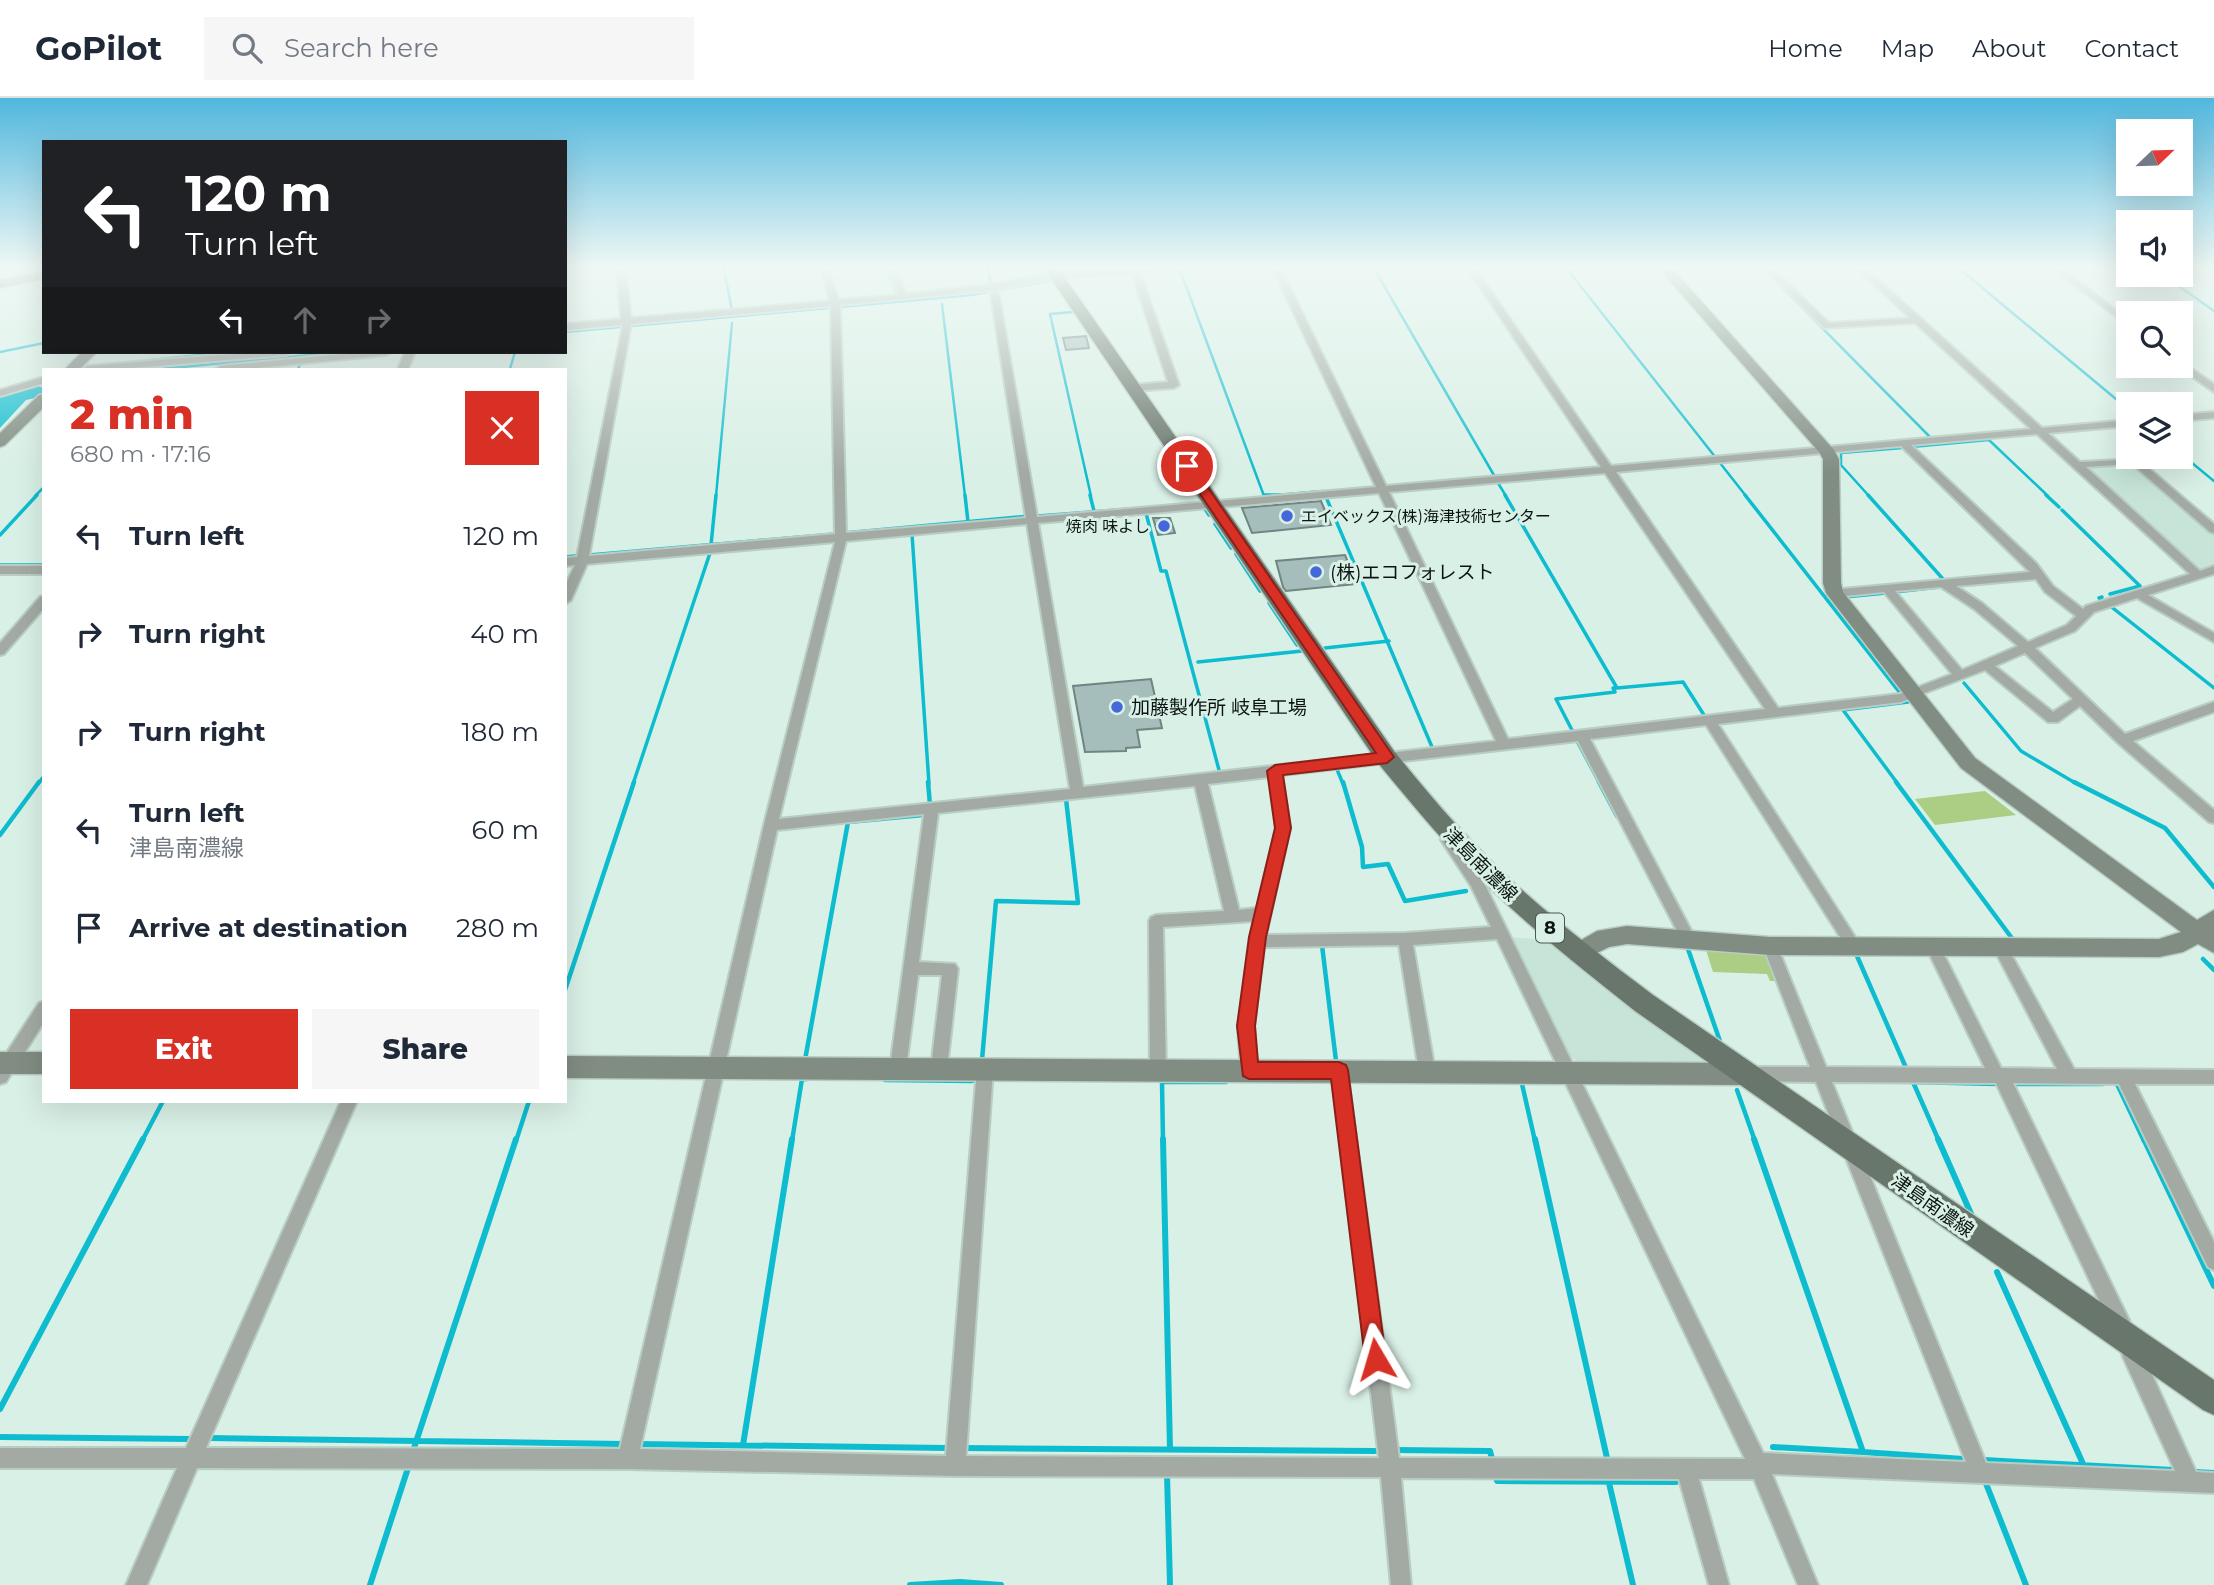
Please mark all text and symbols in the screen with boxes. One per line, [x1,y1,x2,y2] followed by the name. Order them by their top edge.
[204,17,694,80] search box
[35,28,162,68] text: GoPilot
[228,29,266,67] icon: search
[284,32,439,64] text: Search here
[1768,34,1843,63] text: Home
[1881,34,1934,63] text: Map
[1972,34,2046,63] text: About
[2084,34,2179,63] text: Contact
[2116,119,2193,196] north arrow
[2116,119,2193,469] map controls
[185,164,332,223] text: 120 m
[70,168,161,259] icon: left
[2116,210,2193,287] button: sound
[185,224,319,263] text: Turn left
[213,301,251,339] icon: left
[286,301,324,339] icon: ahead
[359,301,397,339] icon: right
[2116,301,2193,378] button: search
[70,388,194,440] text: 2 min
[465,391,539,465] button: close
[2116,392,2193,469] button: layers
[1157,436,1217,496] pin
[70,440,211,468] text: 680 m · 17:16
[1168,447,1206,485] icon: arrive
[1301,507,1551,526] place label: エイベックス(株)海津技術センター
[1279,508,1295,524] marker: エイベックス(株)海津技術センター
[70,517,108,555] icon: left
[1066,517,1150,536] place label: 焼肉 味よし
[1156,518,1172,534] marker: 焼肉 味よし
[129,520,245,552] text: Turn left
[463,520,539,552] text: 120 m
[1330,561,1495,584] place label: (株)エコフォレスト
[1308,564,1324,580] marker: (株)エコフォレスト
[70,615,108,653] icon: right
[129,618,265,650] text: Turn right
[470,618,539,650] text: 40 m
[1131,696,1307,719] place label: 加藤製作所 岐阜工場
[1109,699,1125,715] marker: 加藤製作所 岐阜工場
[70,713,108,751] icon: right
[129,716,265,748] text: Turn right
[461,716,539,748] text: 180 m
[129,797,245,829] text: Turn left
[70,811,108,849] icon: left
[472,814,539,846] text: 60 m
[1439,823,1522,906] street label: 津島南濃線
[129,834,244,862] text: 津島南濃線
[70,909,108,947] icon: arrive
[129,912,408,944] text: Arrive at destination
[456,912,539,944] text: 280 m
[1536,914,1564,942] road number: 8
[70,1009,298,1089] button: Exit
[312,1009,539,1089] button: Share
[1887,1169,1978,1242] street label: 津島南濃線
[1339,1322,1413,1396] position arrow

